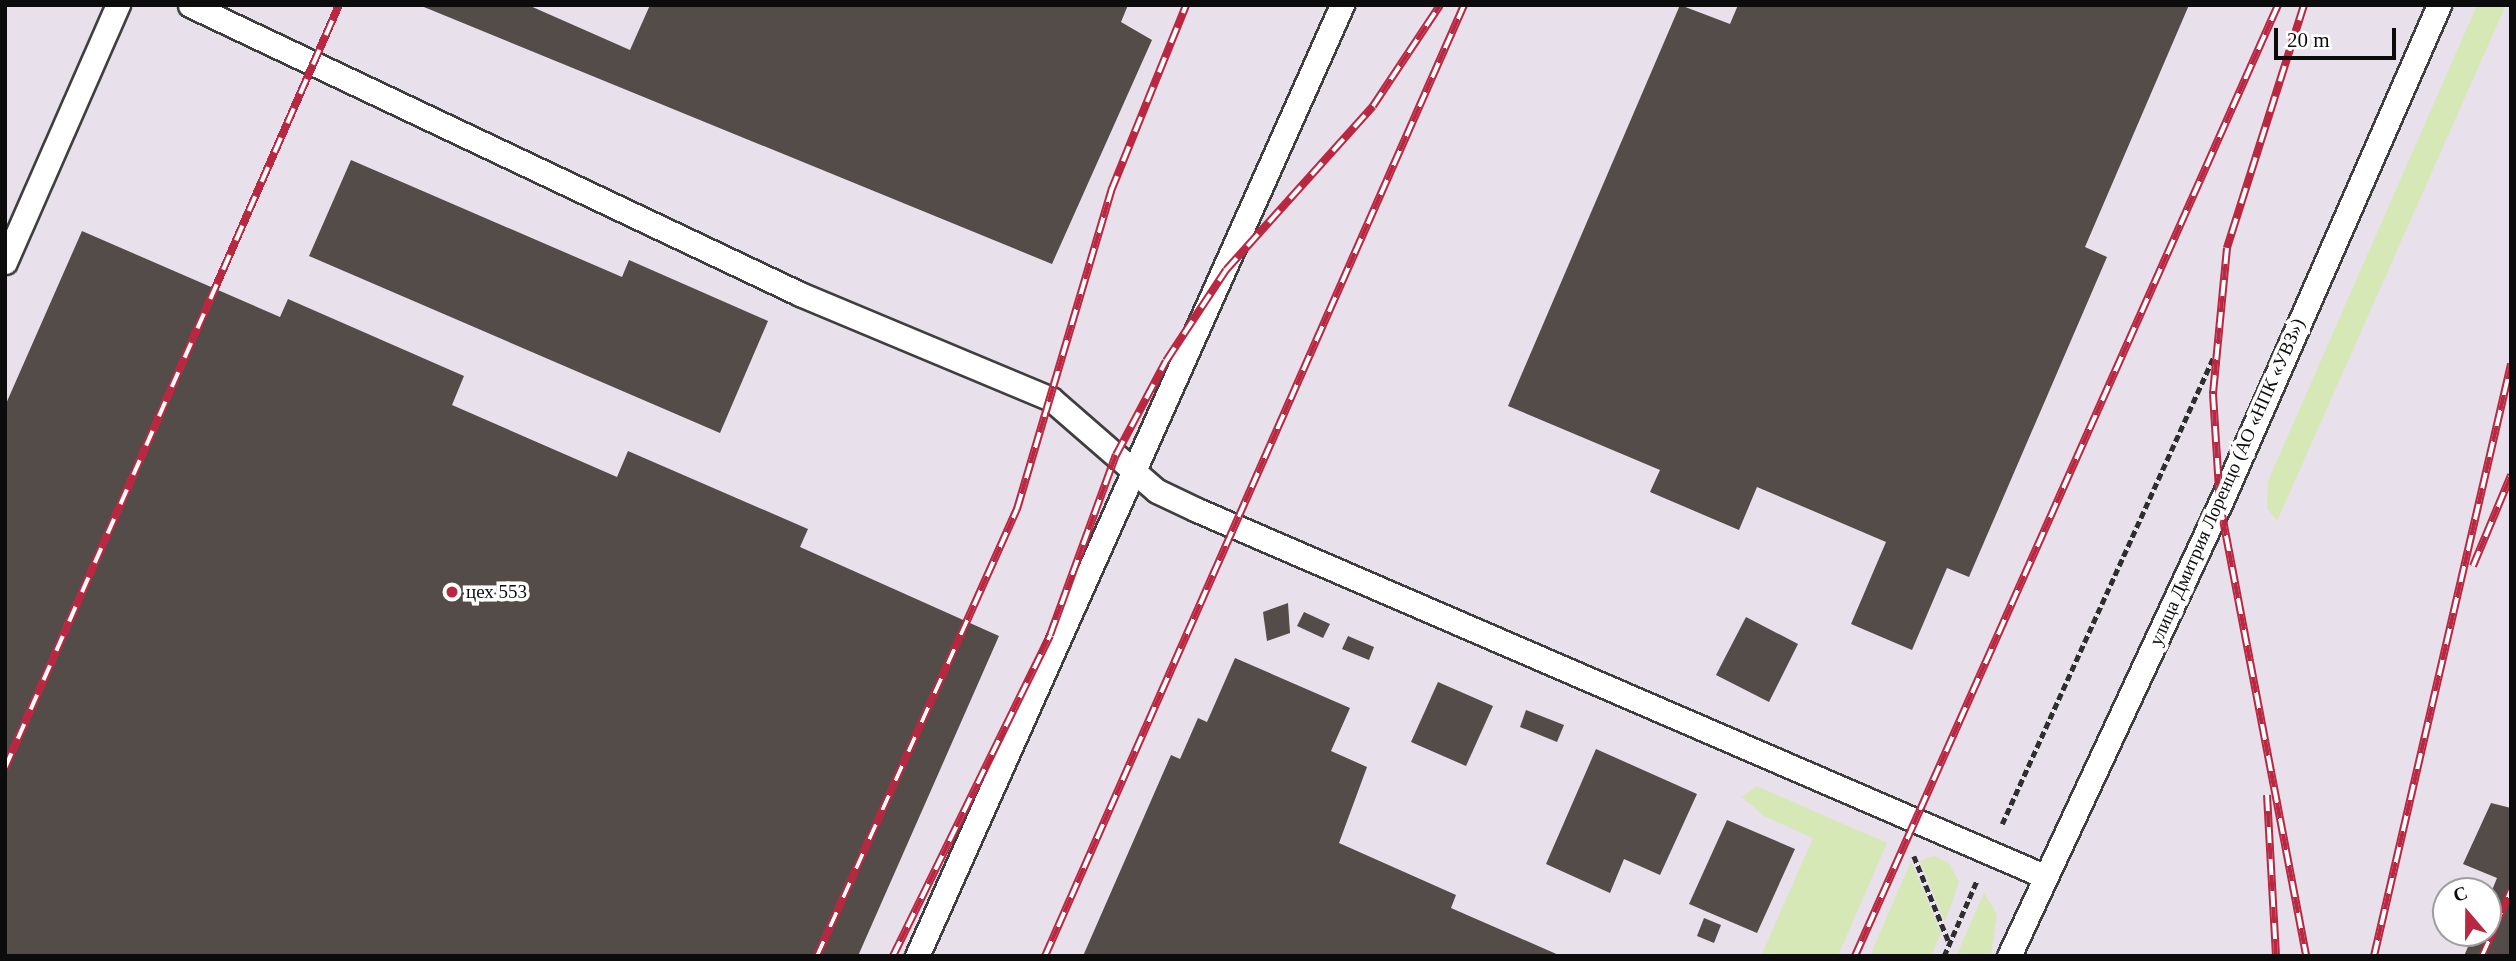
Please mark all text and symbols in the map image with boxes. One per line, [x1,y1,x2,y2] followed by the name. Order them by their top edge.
[2278,14,2400,58] scale bar
[2287,28,2330,52] text: 20 m
[2144,315,2310,649] street label: улица Дмитрия Лоренцо (АО «НПК «УВЗ»)
[466,581,527,603] place label: цех 553
[444,584,460,600] marker: цех 553
[2432,877,2502,947] north arrow
[2450,881,2470,906] text: С

